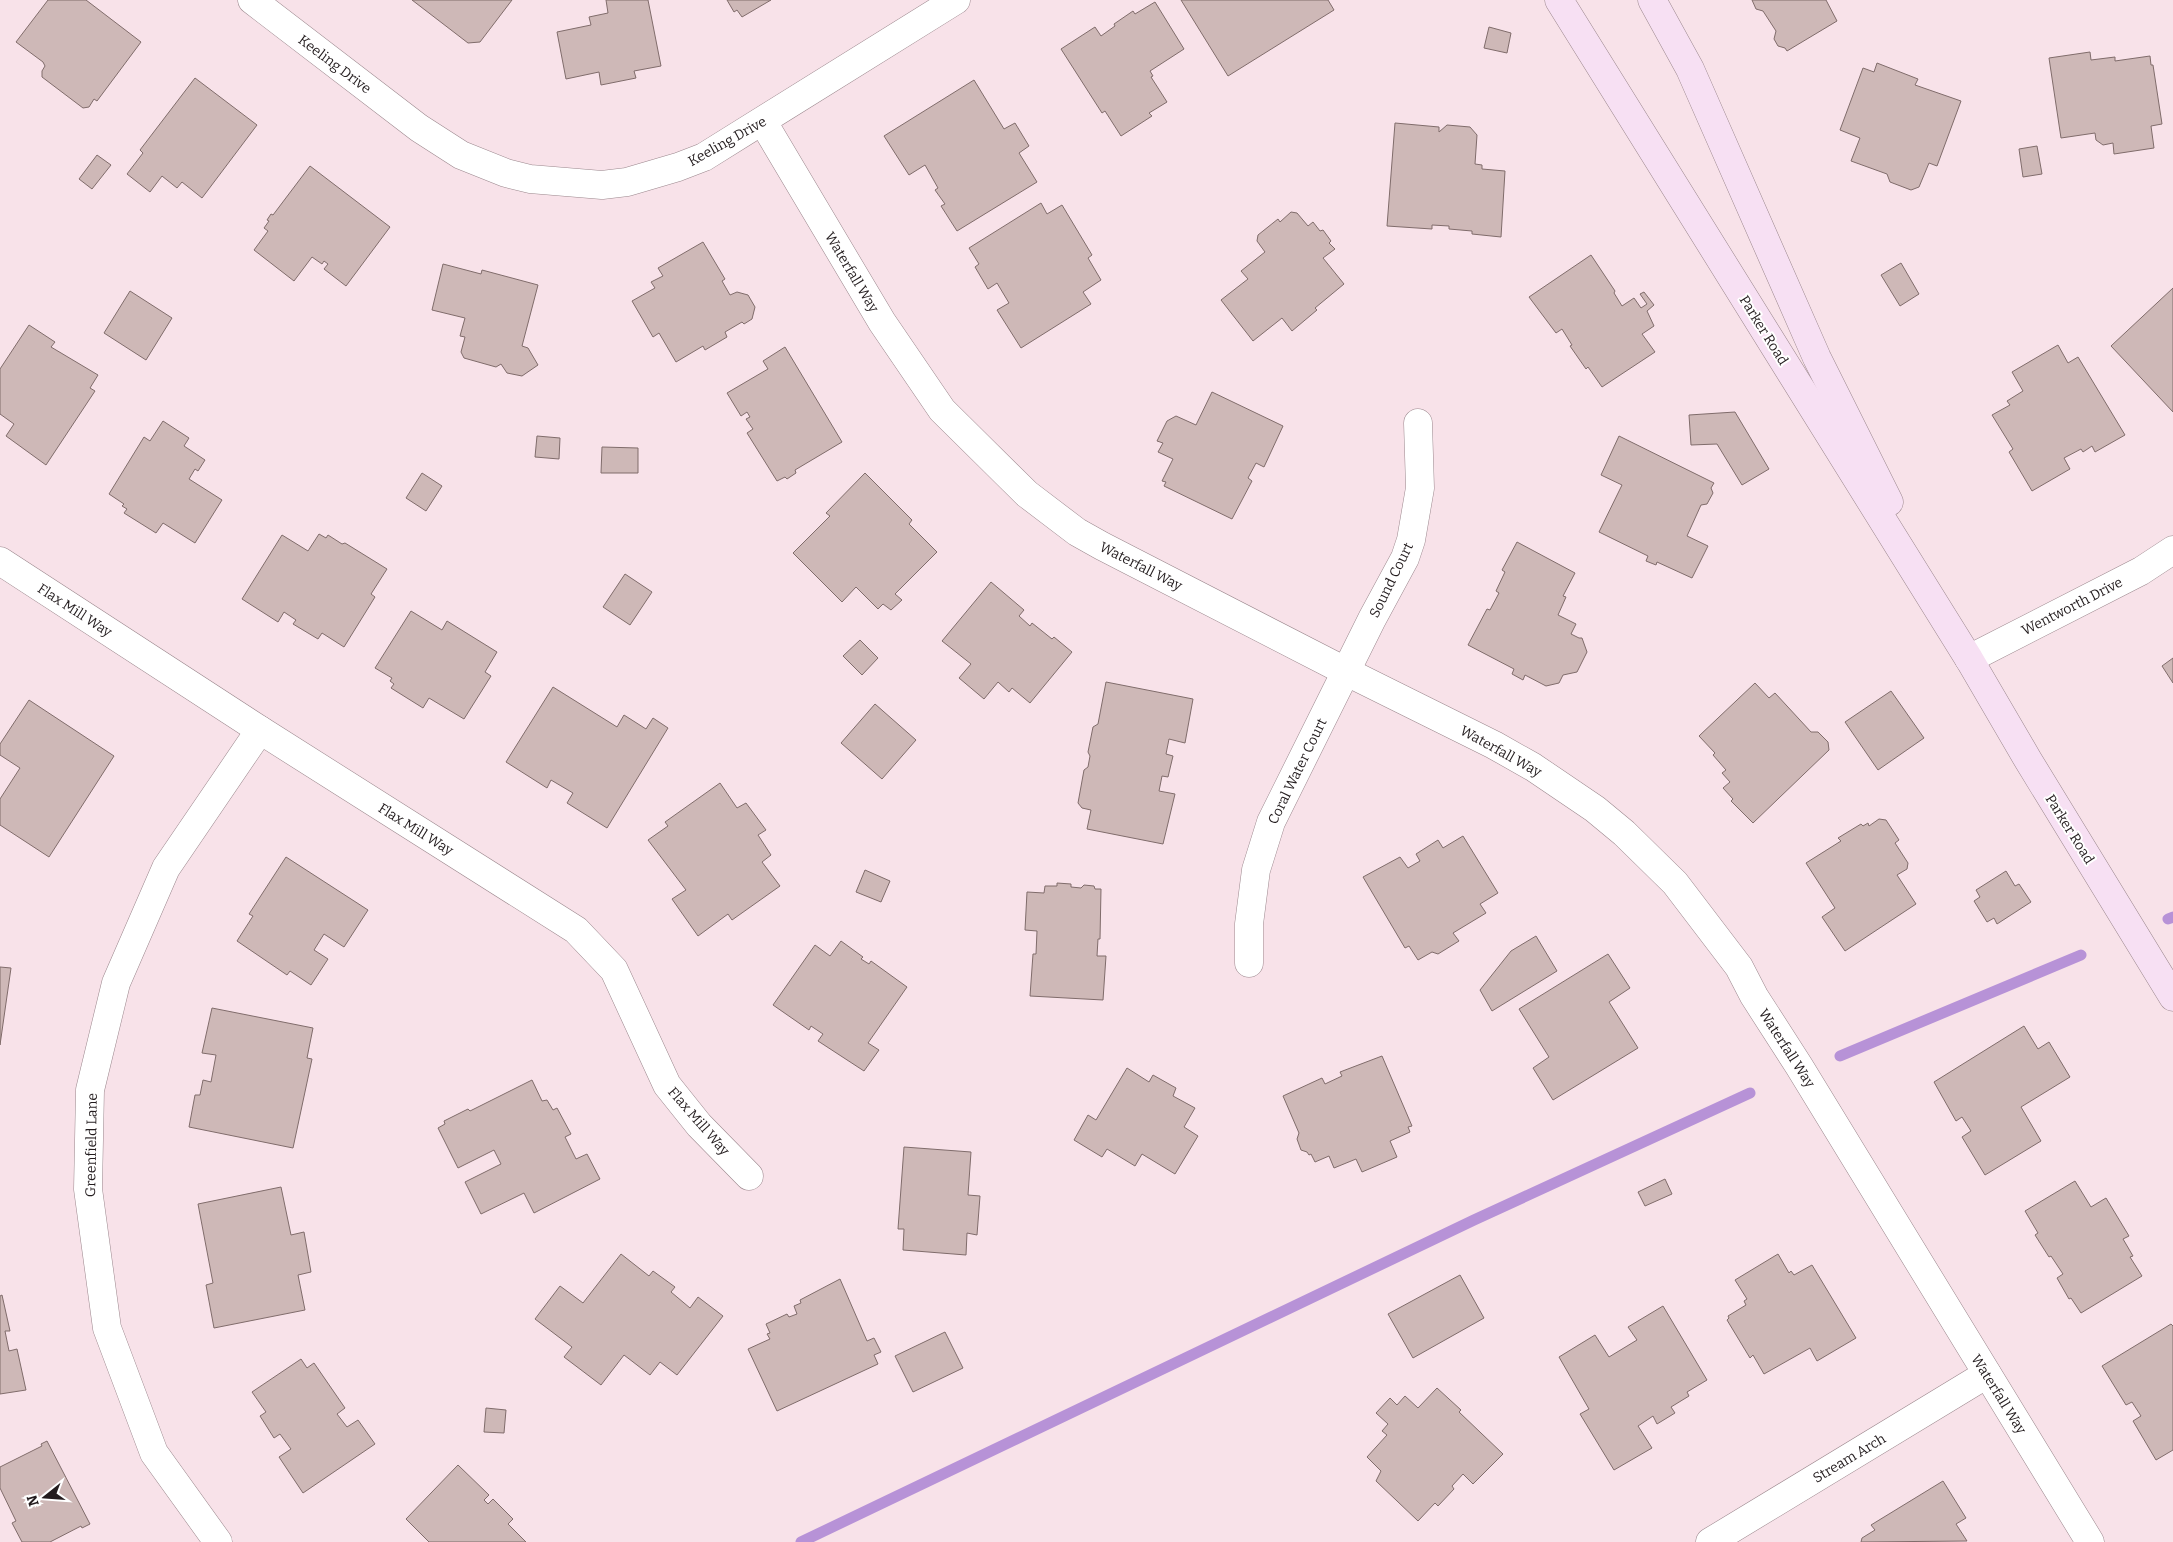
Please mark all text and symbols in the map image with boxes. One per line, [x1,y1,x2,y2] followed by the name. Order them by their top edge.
[295,31,374,97] street label: Keeling Drive
[685,113,769,170] street label: Keeling Drive
[821,229,882,316] street label: Waterfall Way
[1736,292,1792,368] street label: Parker Road
[1097,538,1185,595] street label: Waterfall Way
[1366,540,1417,621] street label: Sound Court
[2019,574,2125,639] street label: Wentworth Drive
[34,580,116,641] street label: Flax Mill Way
[1264,715,1330,827] street label: Coral Water Court
[1457,722,1545,781] street label: Waterfall Way
[2042,791,2098,867] street label: Parker Road
[375,800,457,859] street label: Flax Mill Way
[1755,1006,1819,1091] street label: Waterfall Way
[664,1084,733,1159] street label: Flax Mill Way
[82,1093,101,1197] street label: Greenfield Lane
[1967,1351,2030,1438] street label: Waterfall Way
[1810,1430,1889,1487] street label: Stream Arch
[20,1472,70,1522] north arrow
[23,1493,43,1508] text: N

